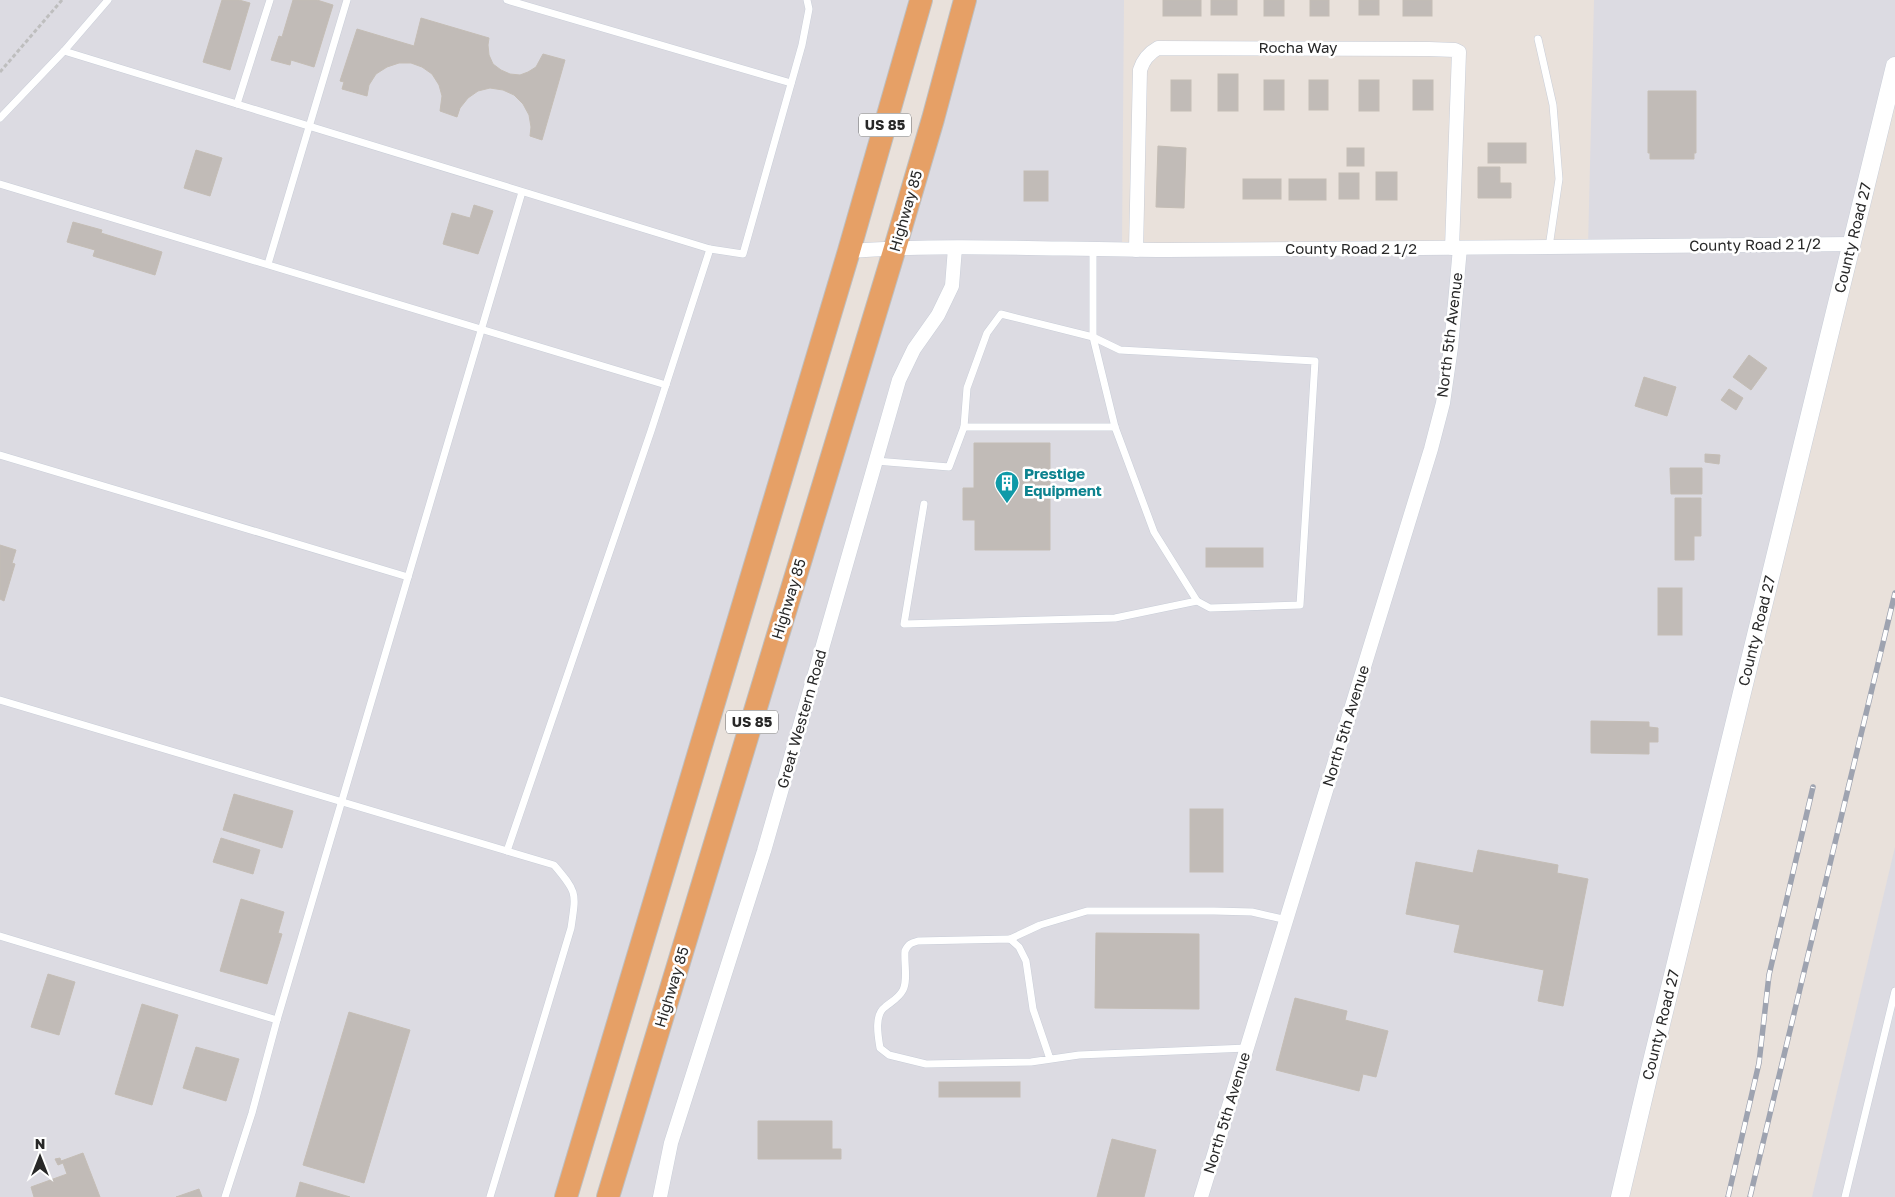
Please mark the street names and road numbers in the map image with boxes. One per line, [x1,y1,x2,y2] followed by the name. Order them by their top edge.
[1258,38,1338,56] street label: Rocha Way
[859,114,911,136] road number: US 85
[885,168,925,253] street label: Highway 85
[1830,181,1874,295] street label: County Road 27
[1689,234,1821,254] street label: County Road 2 1/2
[1285,239,1417,257] street label: County Road 2 1/2
[1432,271,1466,399] street label: North 5th Avenue
[767,556,809,641] street label: Highway 85
[1734,574,1778,688] street label: County Road 27
[773,647,830,790] street label: Great Western Road
[1318,662,1372,789] street label: North 5th Avenue
[726,710,778,734] road number: US 85
[650,944,692,1029] street label: Highway 85
[1638,968,1682,1082] street label: County Road 27
[1199,1049,1253,1176] street label: North 5th Avenue

